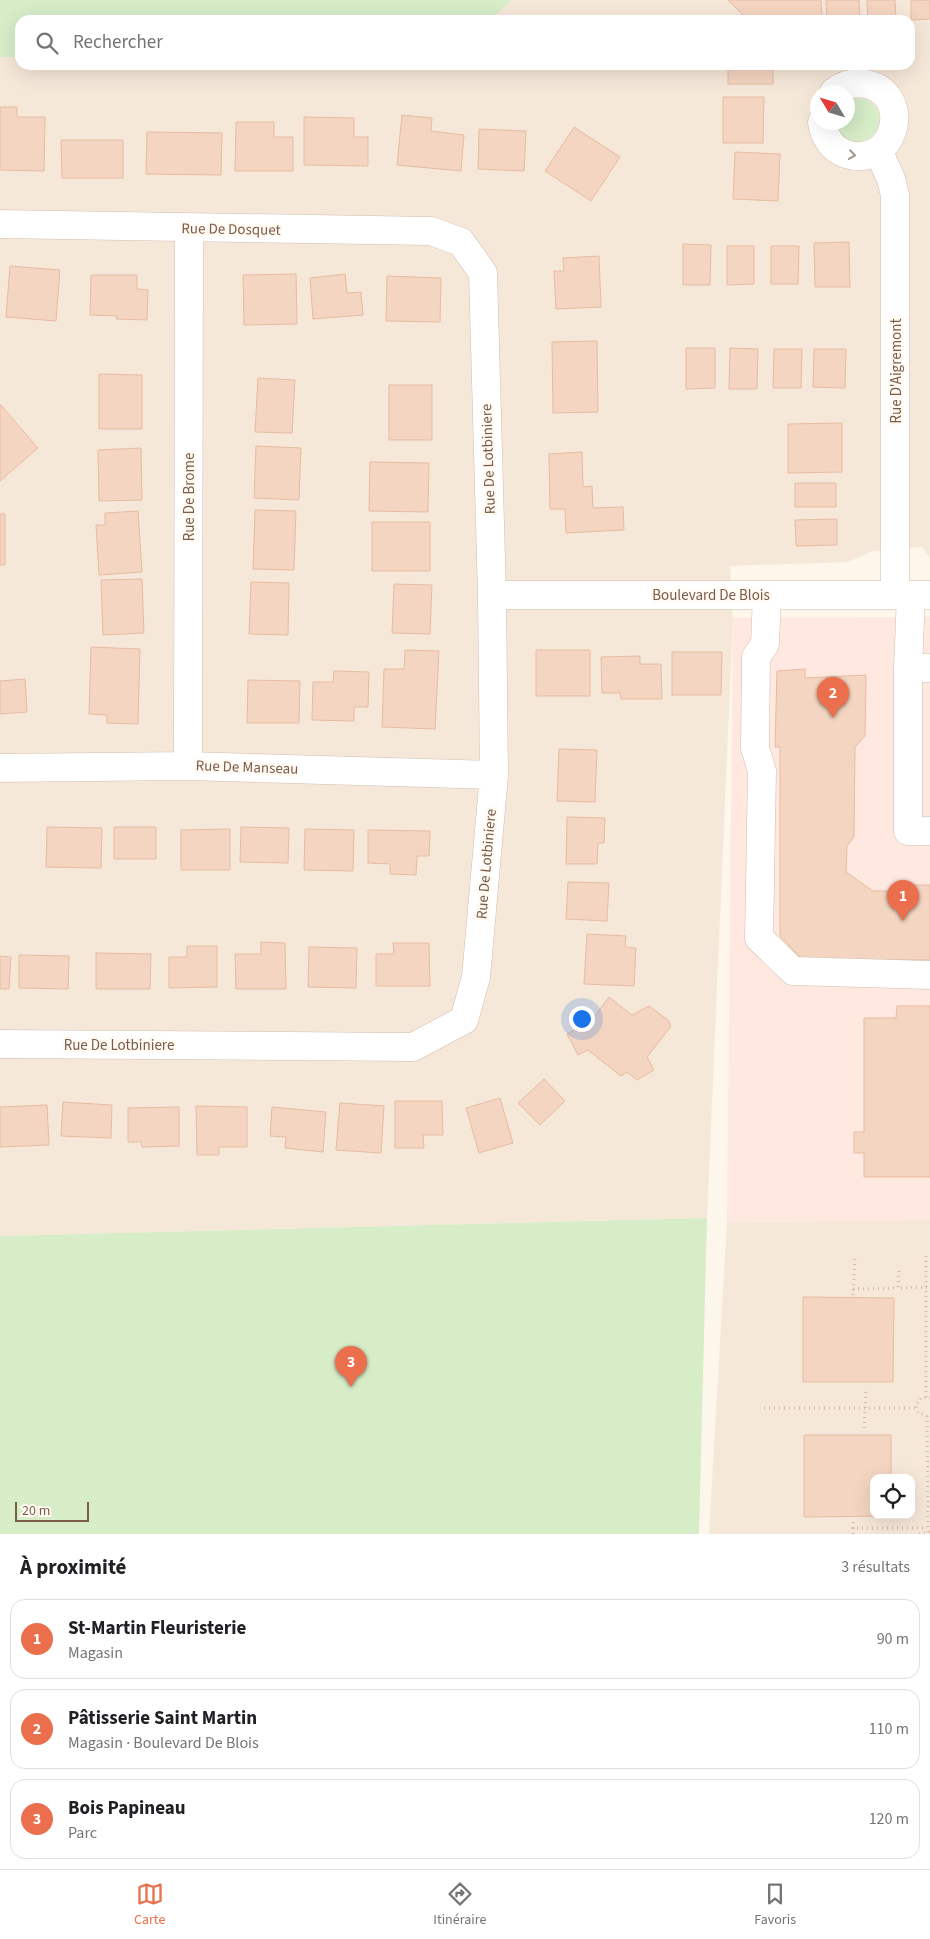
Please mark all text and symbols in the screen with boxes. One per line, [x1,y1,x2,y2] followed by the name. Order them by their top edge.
[15,15,915,70] search box
[33,29,61,57] icon: search
[73,29,163,56] text: Rechercher
[810,85,855,130] north arrow
[848,149,857,159] one-way arrow
[181,218,281,241] street label: Rue De Dosquet
[886,318,907,424] street label: Rue D'Aigremont
[476,403,501,515] street label: Rue De Lotbiniere
[179,453,200,541] street label: Rue De Brome
[652,585,770,606] street label: Boulevard De Blois
[817,677,849,718] pin: 2
[195,755,299,780] street label: Rue De Manseau
[471,808,502,920] street label: Rue De Lotbiniere
[887,880,919,921] pin: 1
[569,1006,595,1032] your location
[64,1035,174,1056] street label: Rue De Lotbiniere
[335,1346,367,1387] pin: 3
[870,1474,915,1519] map controls
[870,1474,915,1519] button: locate
[15,1499,89,1522] scale bar
[22,1501,50,1521] text: 20 m
[20,1552,126,1582] text: À proximité
[841,1556,910,1578] text: 3 résultats
[68,1615,246,1642] text: St-Martin Fleuristerie
[33,1628,41,1650] text: 1
[877,1628,909,1650] text: 90 m
[68,1642,123,1664] text: Magasin
[68,1705,257,1732] text: Pâtisserie Saint Martin
[33,1718,41,1740] text: 2
[869,1718,909,1740] text: 110 m
[68,1732,259,1754] text: Magasin · Boulevard De Blois
[68,1795,186,1822] text: Bois Papineau
[33,1808,41,1830] text: 3
[869,1808,909,1830] text: 120 m
[68,1822,97,1844] text: Parc
[134,1880,165,1930] tab: Carte
[433,1880,486,1930] tab: Itinéraire
[754,1880,796,1930] tab: Favoris

